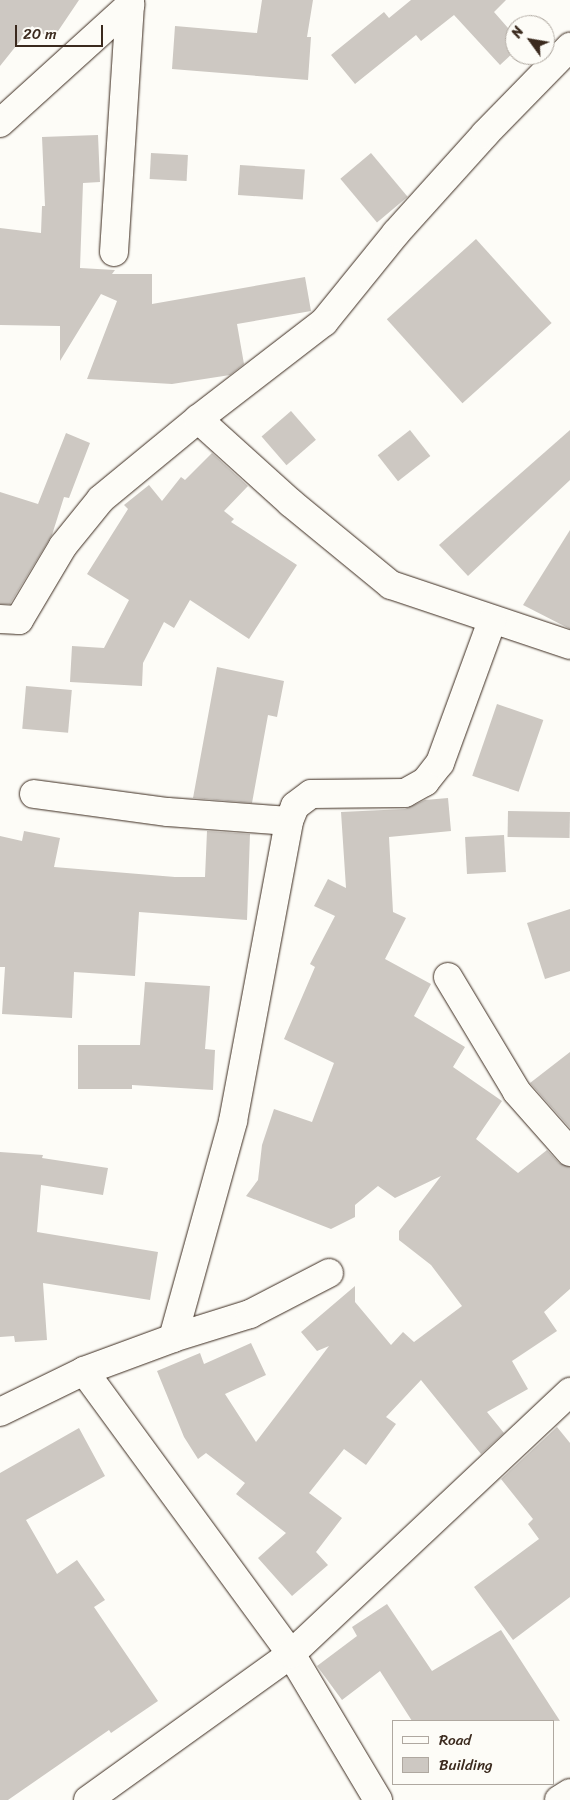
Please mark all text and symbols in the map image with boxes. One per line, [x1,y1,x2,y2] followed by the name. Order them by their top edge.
[18,15,105,47] scale bar
[505,15,555,65] north arrow
[23,21,57,47] text: 20 m
[505,22,531,43] text: N
[392,1720,555,1785] legend
[439,1727,471,1753] text: Road
[439,1752,493,1778] text: Building

